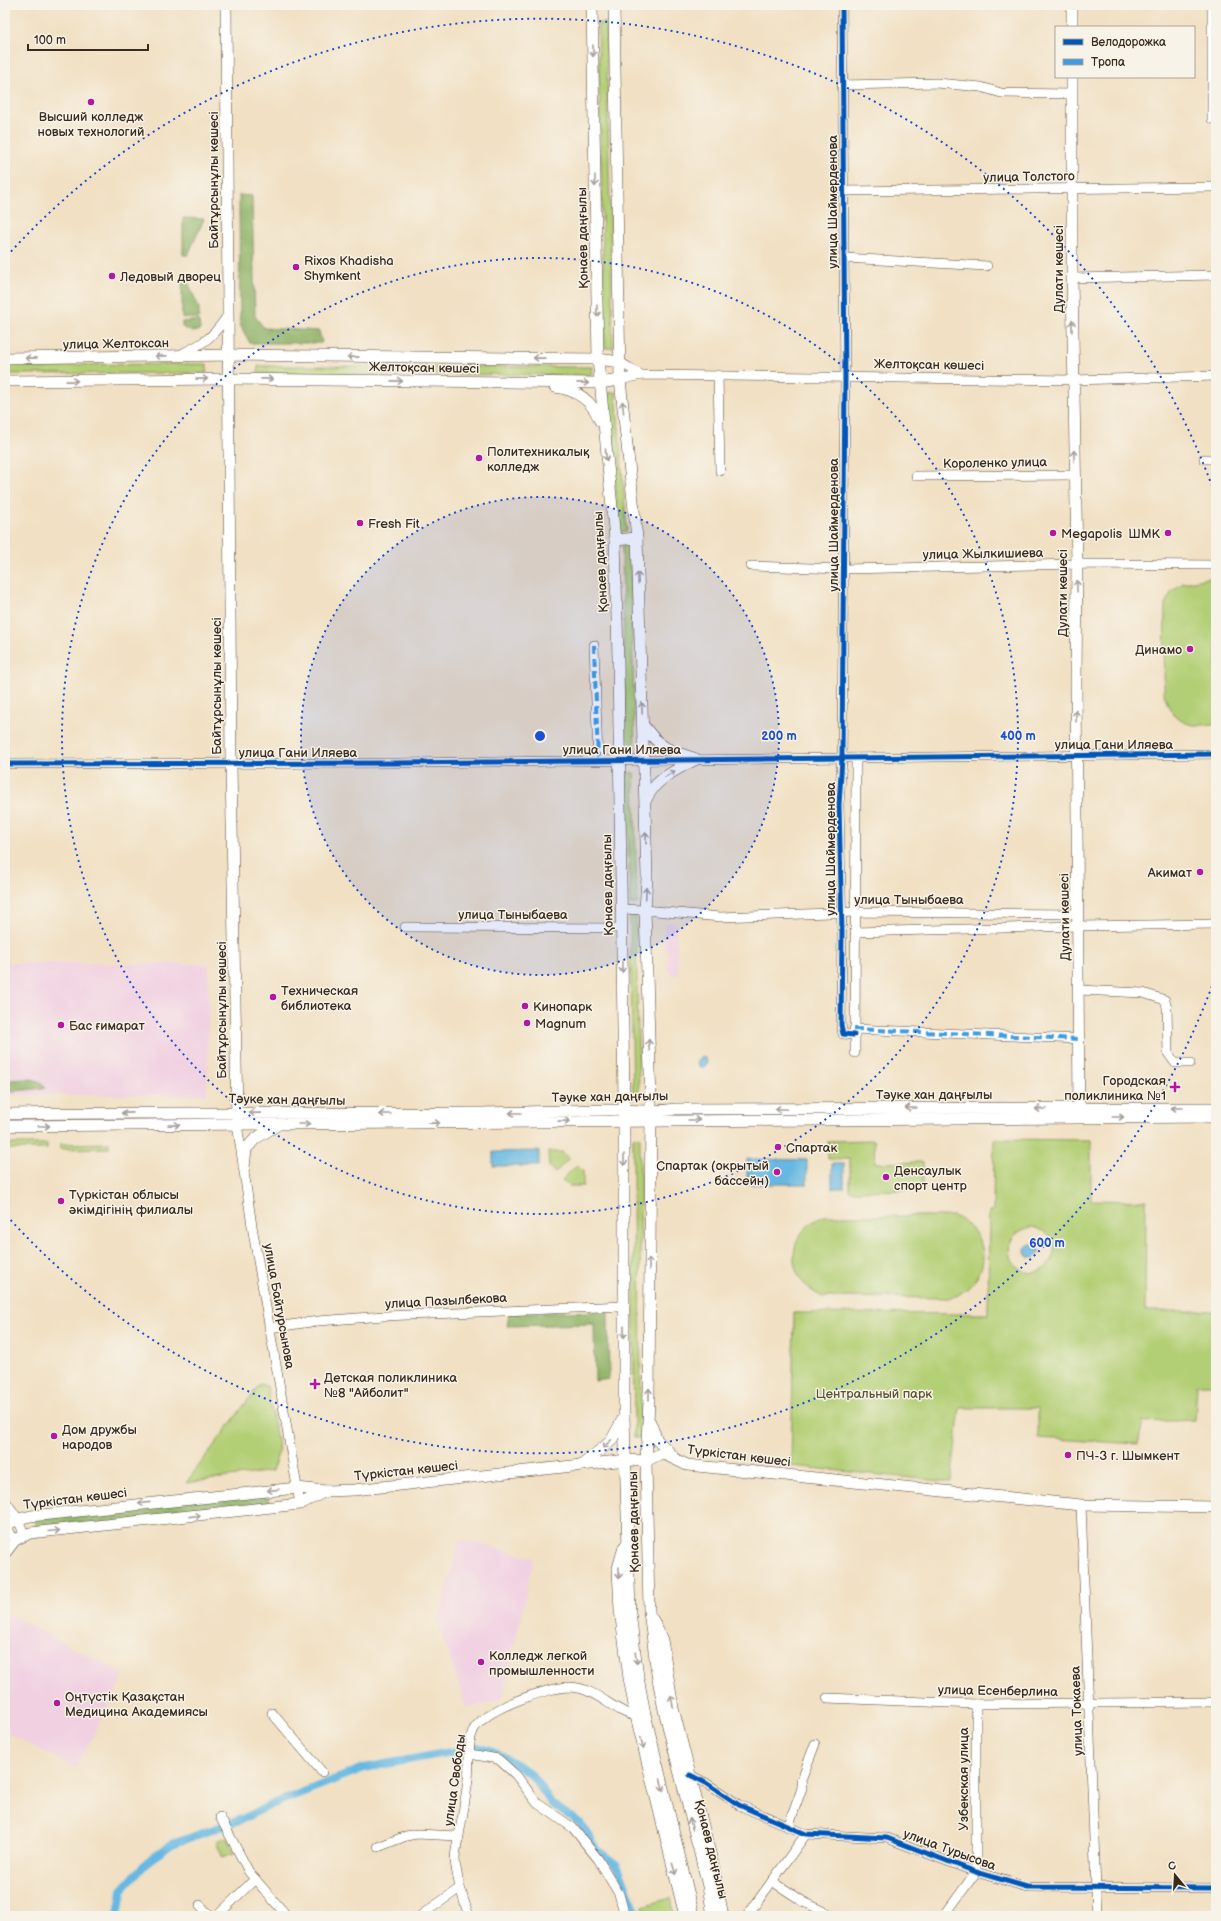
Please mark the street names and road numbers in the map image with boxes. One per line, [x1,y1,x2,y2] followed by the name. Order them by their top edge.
[206,111,222,249] street label: Байтұрсынұлы көшесі
[825,135,841,269] street label: улица Шаймерденова
[983,168,1075,186] street label: улица Толстого
[574,187,592,289] street label: Қонаев даңғылы
[1051,225,1067,313] street label: Дулати көшесі
[63,335,169,353] street label: улица Желтоксан
[874,356,984,374] street label: Желтоқсан көшесі
[369,359,479,377] street label: Желтоқсан көшесі
[943,454,1048,472] street label: Короленко улица
[826,458,842,592] street label: улица Шаймерденова
[590,511,612,613] street label: Қонаев даңғылы
[922,545,1044,563] street label: улица Жылкишиева
[1055,549,1071,637] street label: Дулати көшесі
[209,617,225,755] street label: Байтұрсынұлы көшесі
[1055,737,1174,753] street label: улица Гани Иляева
[563,742,682,758] street label: улица Гани Иляева
[239,745,358,761] street label: улица Гани Иляева
[823,782,839,916] street label: улица Шаймерденова
[599,834,617,936] street label: Қонаев даңғылы
[1056,873,1074,961] street label: Дулати көшесі
[854,892,964,908] street label: улица Тыныбаева
[458,907,568,923] street label: улица Тыныбаева
[214,941,230,1079] street label: Байтұрсынұлы көшесі
[876,1087,992,1103] street label: Тәуке хан даңғылы
[552,1088,668,1106] street label: Тәуке хан даңғылы
[229,1091,345,1109] street label: Тәуке хан даңғылы
[260,1242,298,1371] street label: улица Байтурсынова
[385,1290,508,1312] street label: улица Пазылбекова
[686,1442,792,1470] street label: Түркістан көшесі
[353,1458,459,1484] street label: Түркістан көшесі
[625,1471,643,1573] street label: Қонаев даңғылы
[22,1485,128,1513] street label: Түркістан көшесі
[1067,1665,1087,1756] street label: улица Токаева
[938,1682,1059,1700] street label: улица Есенберлина
[956,1727,972,1831] street label: Узбекская улица
[441,1733,469,1827] street label: улица Свободы
[691,1798,731,1900] street label: Қонаев даңғылы
[901,1826,998,1874] street label: улица Турысова

